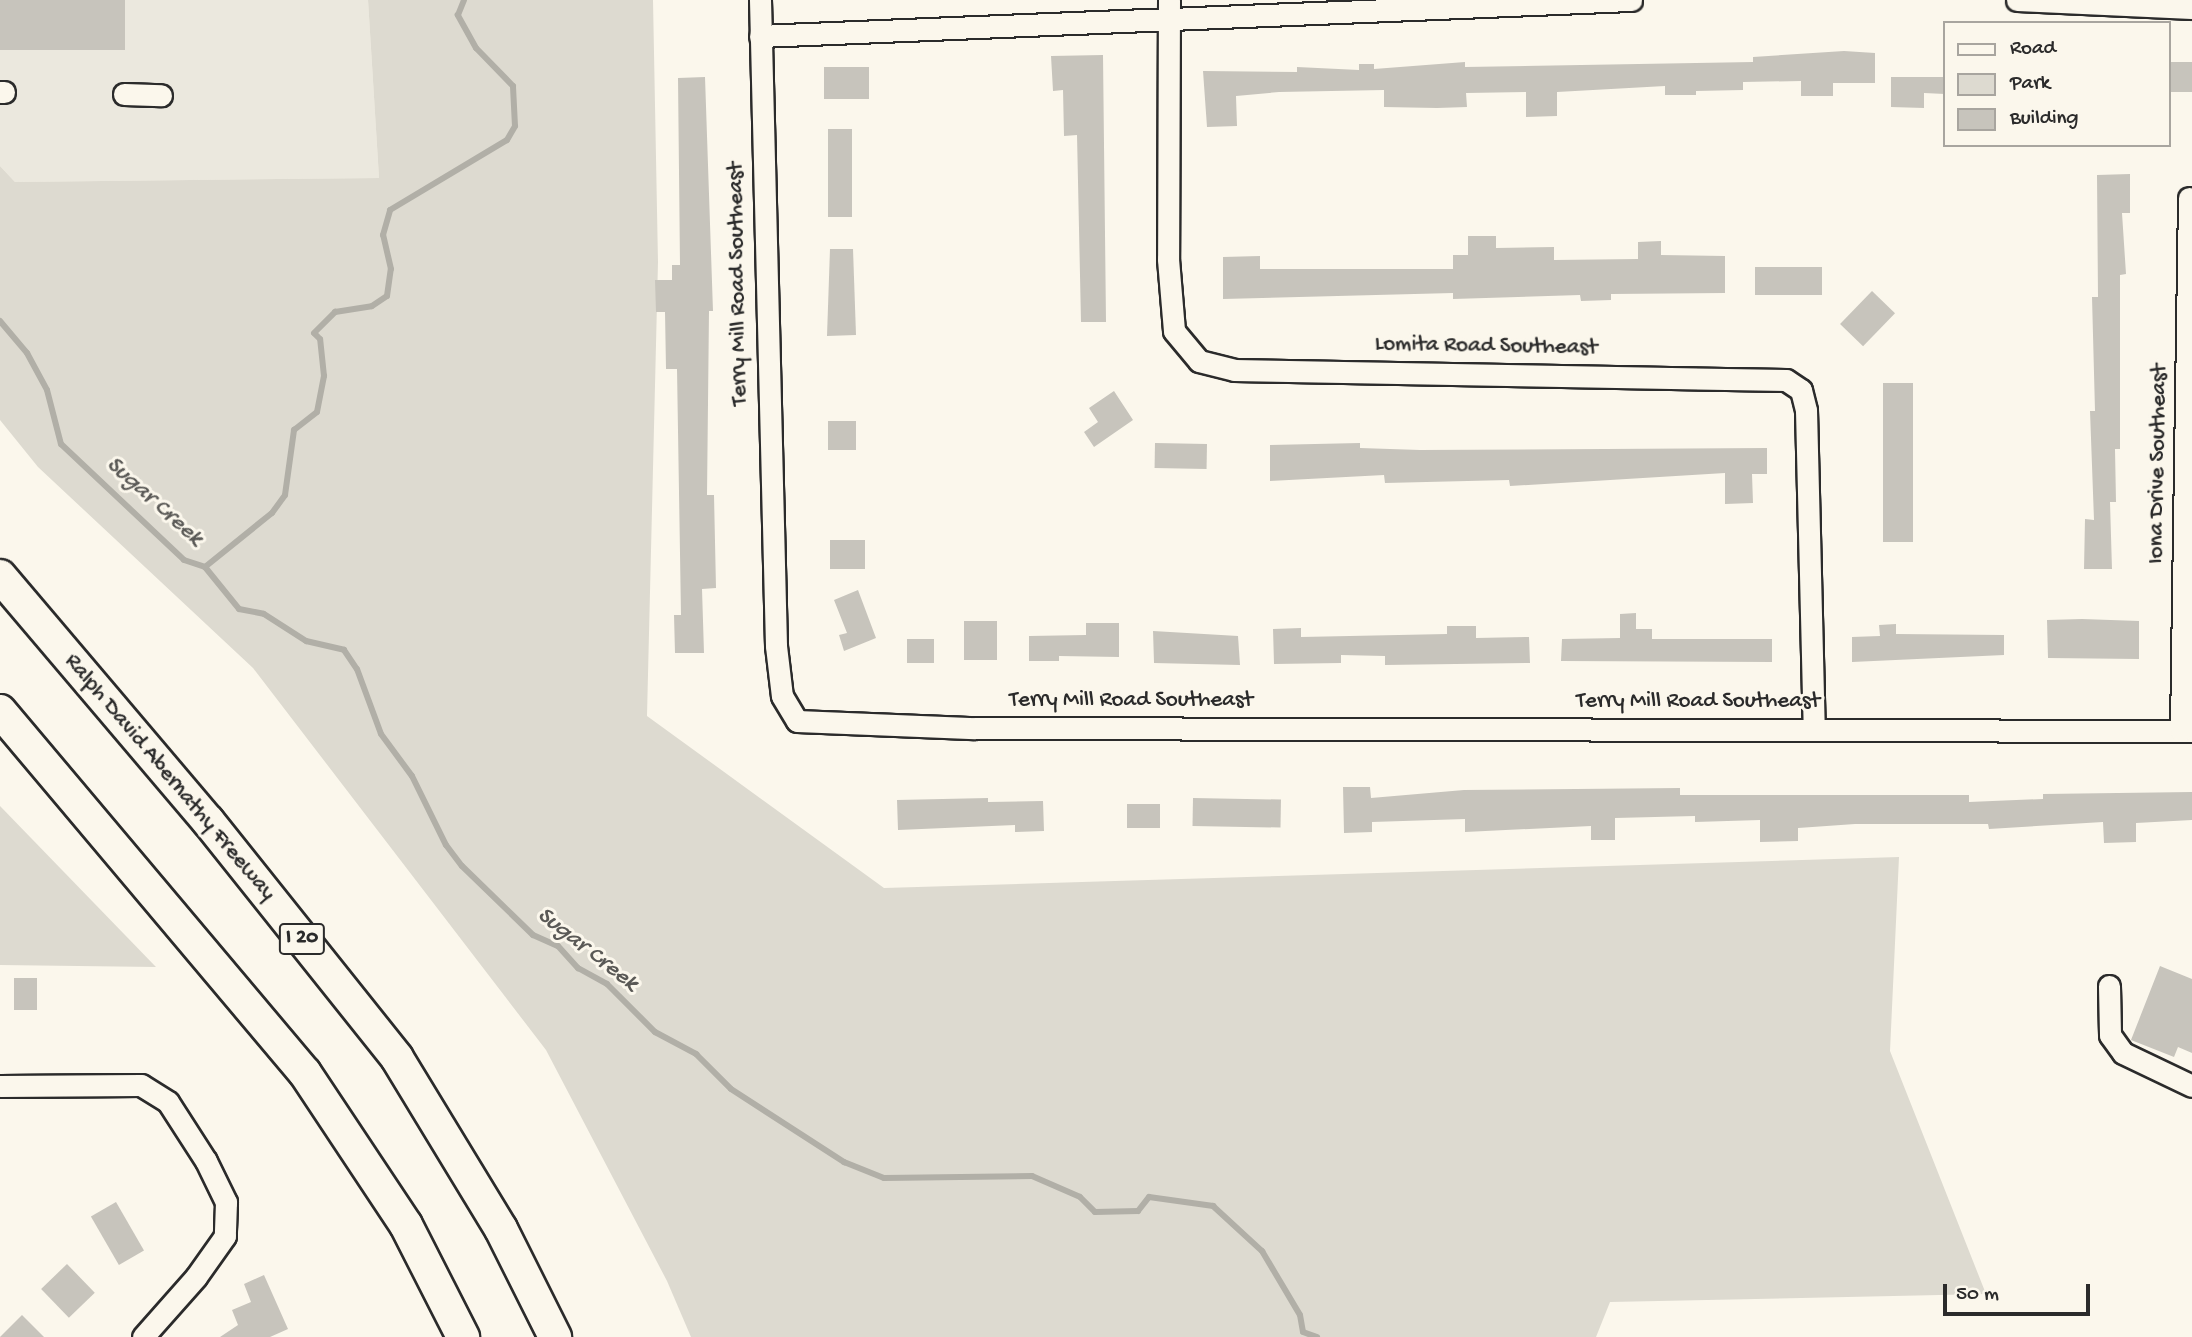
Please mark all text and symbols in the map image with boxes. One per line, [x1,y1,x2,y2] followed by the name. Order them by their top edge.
[1944,21,2171,147] legend
[2010,37,2056,62] text: Road
[2010,72,2050,97] text: Park
[2010,107,2079,132] text: Building
[723,162,755,406] street label: Terry Mill Road Southeast
[1374,331,1598,363] street label: Lomita Road Southeast
[2143,364,2175,564] street label: Iona Drive Southeast
[100,451,208,553] water label: Sugar Creek
[57,649,281,907] street label: Ralph David Abernathy Freeway
[1009,687,1253,715] street label: Terry Mill Road Southeast
[1576,688,1820,716] street label: Terry Mill Road Southeast
[531,902,643,998] water label: Sugar Creek
[278,922,326,956] road number: I 20
[1947,1270,2094,1314] scale bar
[1956,1283,1999,1308] text: 50 m

